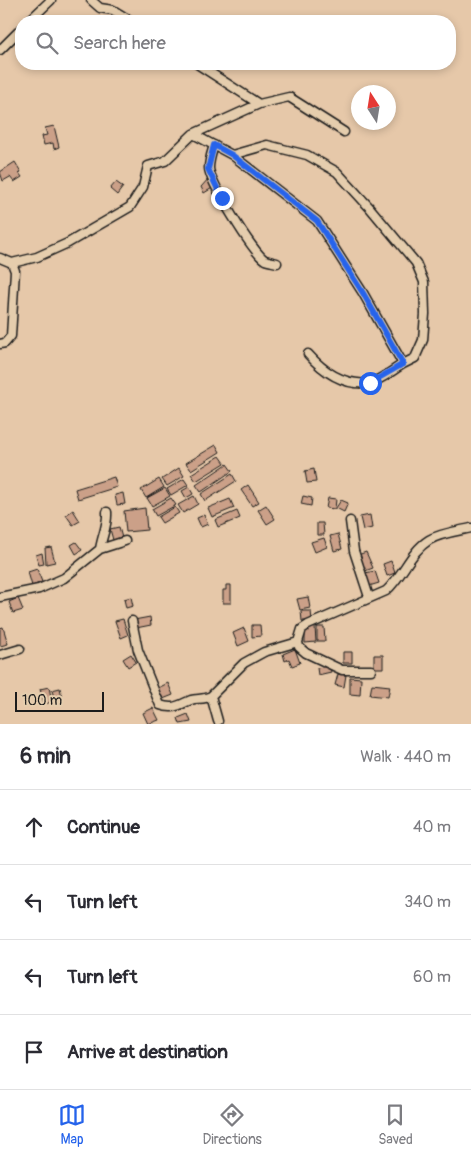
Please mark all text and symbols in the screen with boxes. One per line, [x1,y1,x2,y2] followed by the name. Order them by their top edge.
[15,15,456,70] search box
[33,29,61,57] icon: search
[73,31,166,55] text: Search here
[351,85,396,130] north arrow
[211,187,234,210] route end
[359,372,382,395] route start
[15,689,104,712] scale bar
[22,692,62,709] text: 100 m
[20,743,71,770] text: 6 min
[360,747,451,767] text: Walk · 440 m
[20,813,48,841] icon: ahead
[67,815,140,839] text: Continue
[413,817,451,837] text: 40 m
[20,888,48,916] icon: left
[67,890,137,914] text: Turn left
[404,892,451,912] text: 340 m
[20,963,48,991] icon: left
[67,965,137,989] text: Turn left
[413,967,451,987] text: 60 m
[20,1038,48,1066] icon: arrive
[67,1040,228,1064] text: Arrive at destination
[58,1101,86,1148] tab: Map
[202,1101,262,1148] tab: Directions
[378,1101,413,1148] tab: Saved

